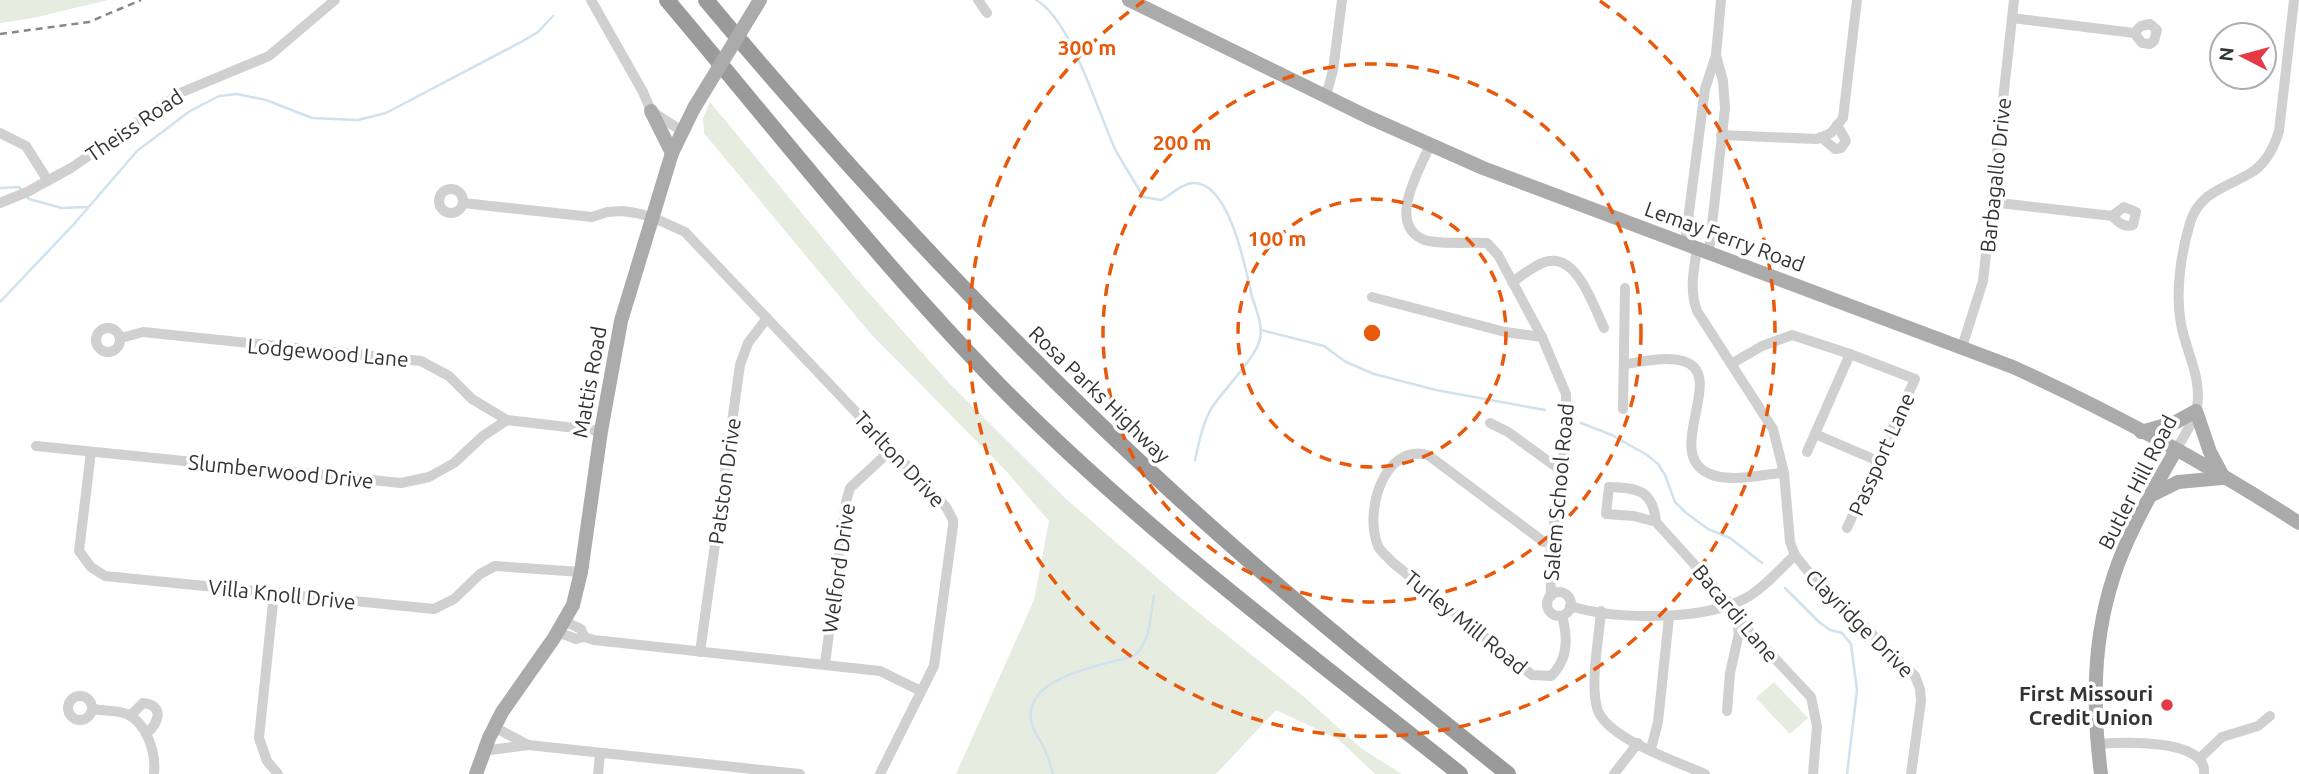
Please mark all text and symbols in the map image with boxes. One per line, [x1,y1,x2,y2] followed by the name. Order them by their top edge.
[2208,21,2278,91] north arrow
[1058,35,1116,59] text: 300 m
[2214,46,2238,62] text: N
[81,84,187,166] street label: Theiss Road
[1975,96,2015,254] street label: Barbagallo Drive
[1153,130,1211,154] text: 200 m
[1642,196,1808,276] street label: Lemay Ferry Road
[1248,226,1306,250] text: 100 m
[1025,321,1175,467] street label: Rosa Parks Highway
[1360,321,1384,345] centre of rings
[567,324,611,440] street label: Mattis Road
[246,333,410,371] street label: Lodgewood Lane
[1843,389,1919,519] street label: Passport Lane
[1538,402,1578,582] street label: Salem School Road
[850,406,950,512] street label: Tarlton Drive
[2093,411,2181,553] street label: Butler Hill Road
[703,416,745,546] street label: Patston Drive
[187,449,375,493] street label: Slumberwood Drive
[817,501,859,635] street label: Welford Drive
[1688,559,1784,667] street label: Bacardi Lane
[1801,564,1919,682] street label: Clayridge Drive
[1400,565,1532,679] street label: Turley Mill Road
[207,574,357,614] street label: Villa Knoll Drive
[2019,681,2153,729] place label: First Missouri Credit Union
[2159,697,2175,713] marker: First Missouri Credit Union

